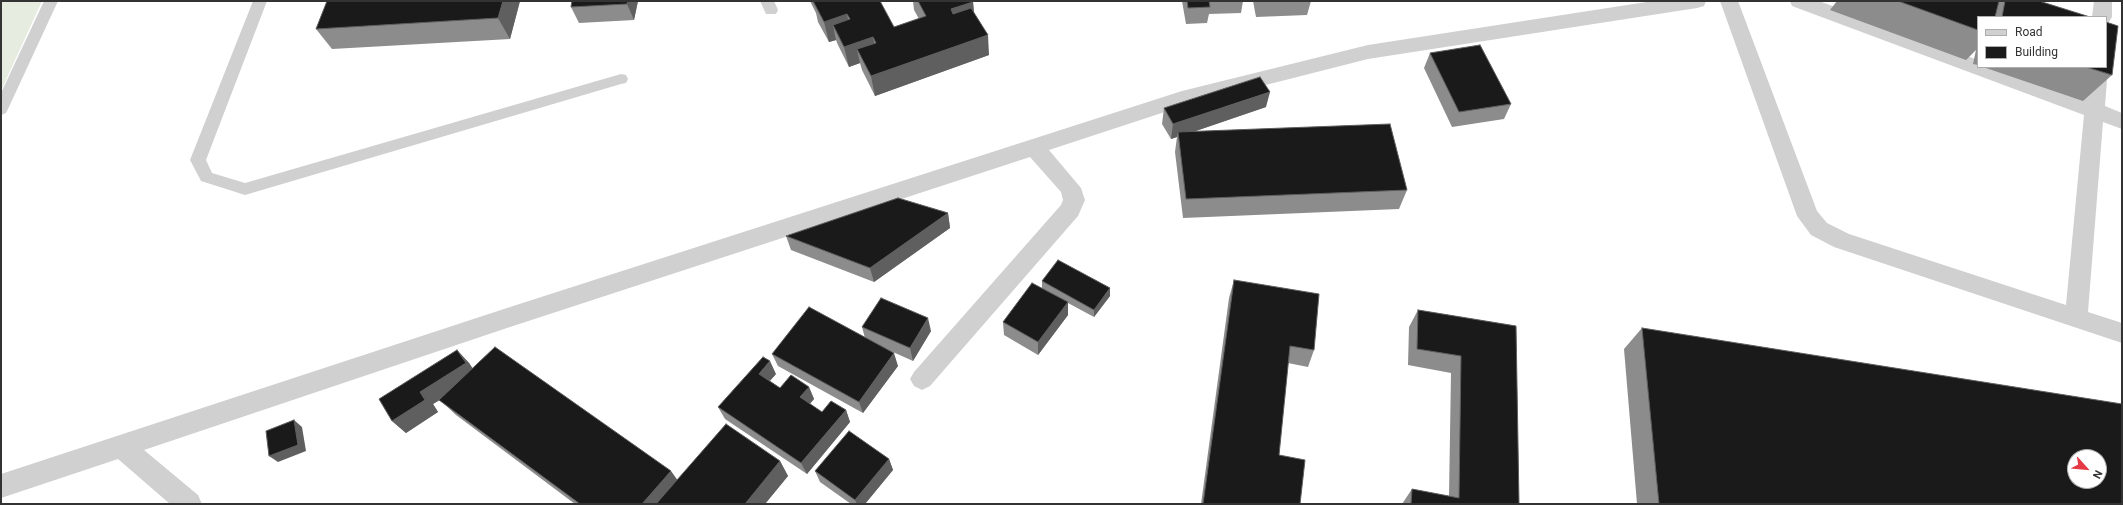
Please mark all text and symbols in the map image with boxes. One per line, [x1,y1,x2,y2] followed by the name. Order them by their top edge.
[1977,16,2107,68] legend
[2015,25,2043,39] text: Road
[2015,45,2058,59] text: Building
[2067,449,2107,489] north arrow
[2090,468,2105,481] text: N

